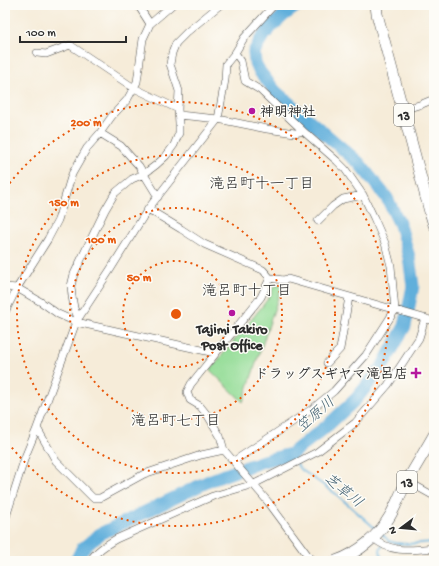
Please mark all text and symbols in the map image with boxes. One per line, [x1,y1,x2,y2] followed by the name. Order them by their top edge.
[20,18,126,44] scale bar
[25,27,56,41] text: 100 m
[260,104,316,122] place label: 神明神社
[394,104,414,126] road number: 13
[247,106,257,116] marker: 神明神社
[71,117,102,131] text: 200 m
[209,175,315,194] district label: 滝呂町十一丁目
[48,197,79,211] text: 150 m
[85,234,116,248] text: 100 m
[127,272,152,286] text: 50 m
[202,282,292,301] district label: 滝呂町十丁目
[169,307,183,321] centre of rings
[227,308,237,318] marker: Tajimi Takiro Post Office
[195,322,268,355] place label: Tajimi Takiro Post Office
[255,366,408,384] place label: ドラッグスギヤマ滝呂店
[411,368,421,378] marker: ドラッグスギヤマ滝呂店
[293,394,339,437] water label: 笠原川
[131,413,221,431] district label: 滝呂町七丁目
[320,470,367,513] water label: 芝草川
[397,471,417,493] road number: 13
[381,508,421,548] north arrow
[387,525,400,535] text: N

